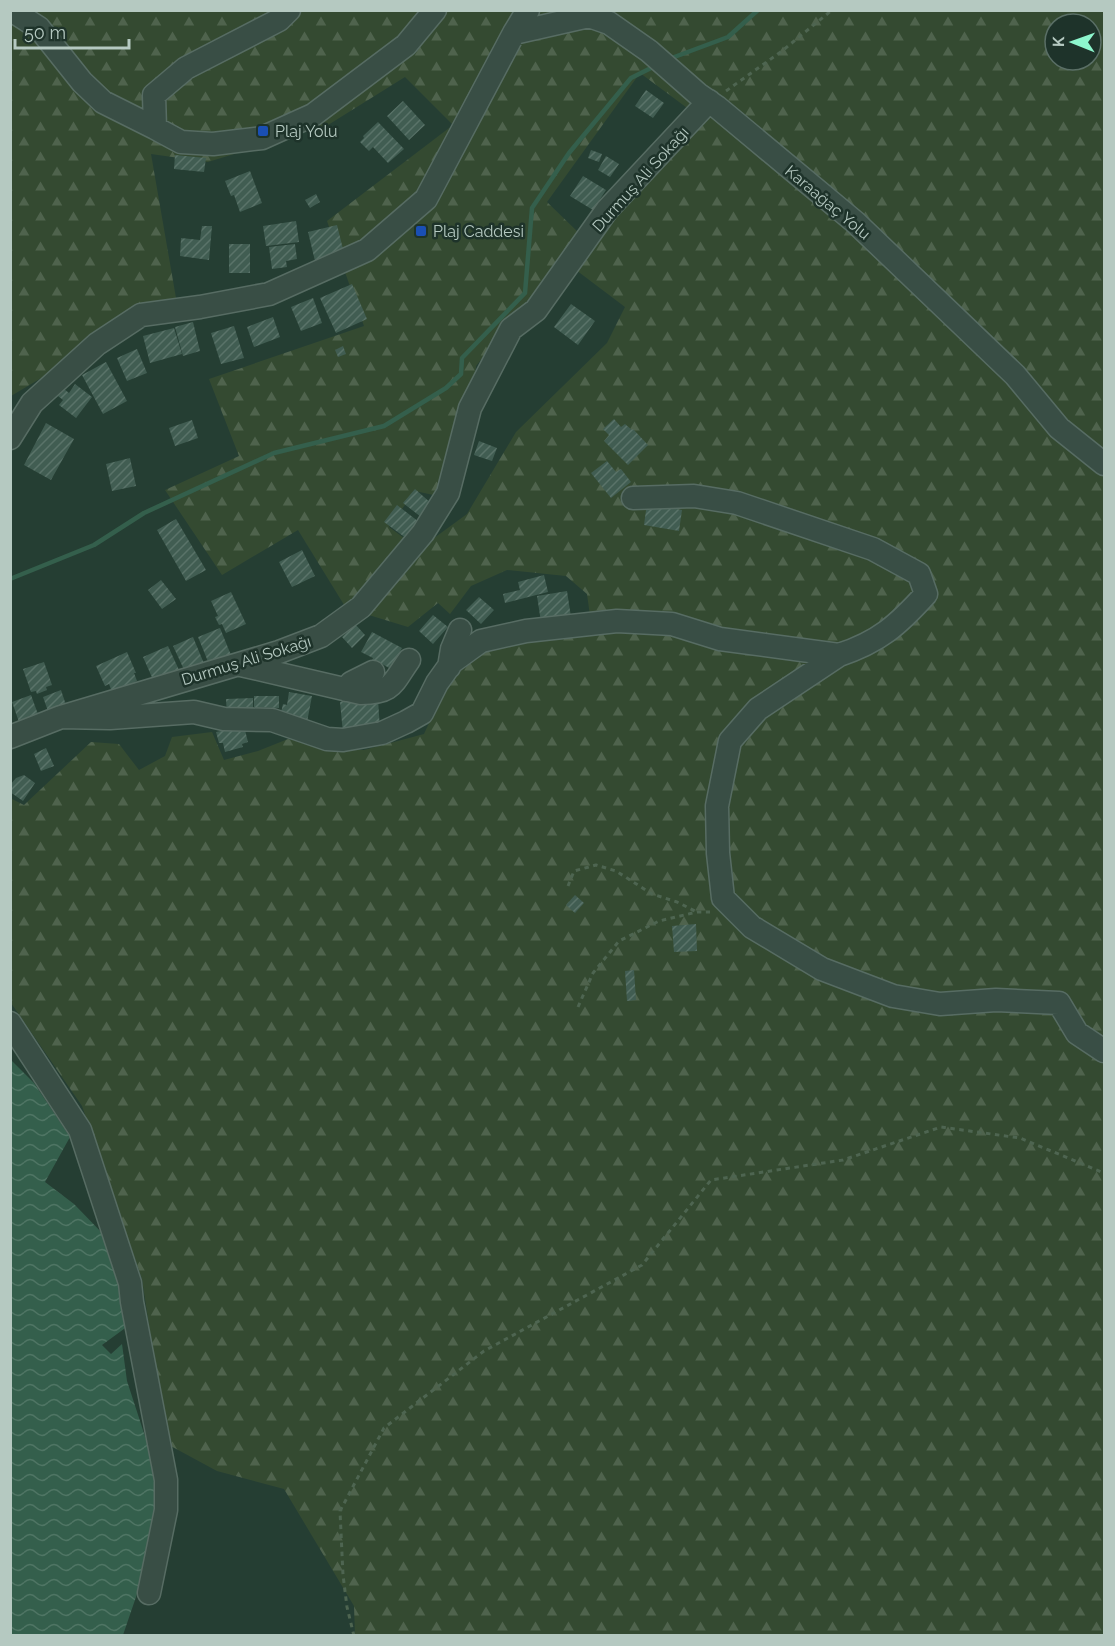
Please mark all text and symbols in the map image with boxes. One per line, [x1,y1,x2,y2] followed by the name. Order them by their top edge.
[15,12,129,50] scale bar
[1043,12,1103,72] north arrow
[24,22,66,43] text: 50 m
[1049,36,1068,47] text: K
[275,122,337,141] place label: Plaj Yolu
[588,123,692,236] street label: Durmuş Ali Sokağı
[256,124,270,138] marker: Plaj Yolu
[781,161,874,243] street label: Karaağaç Yolu
[433,222,524,241] place label: Plaj Caddesi
[414,224,428,238] marker: Plaj Caddesi
[179,632,313,689] street label: Durmuş Ali Sokağı

